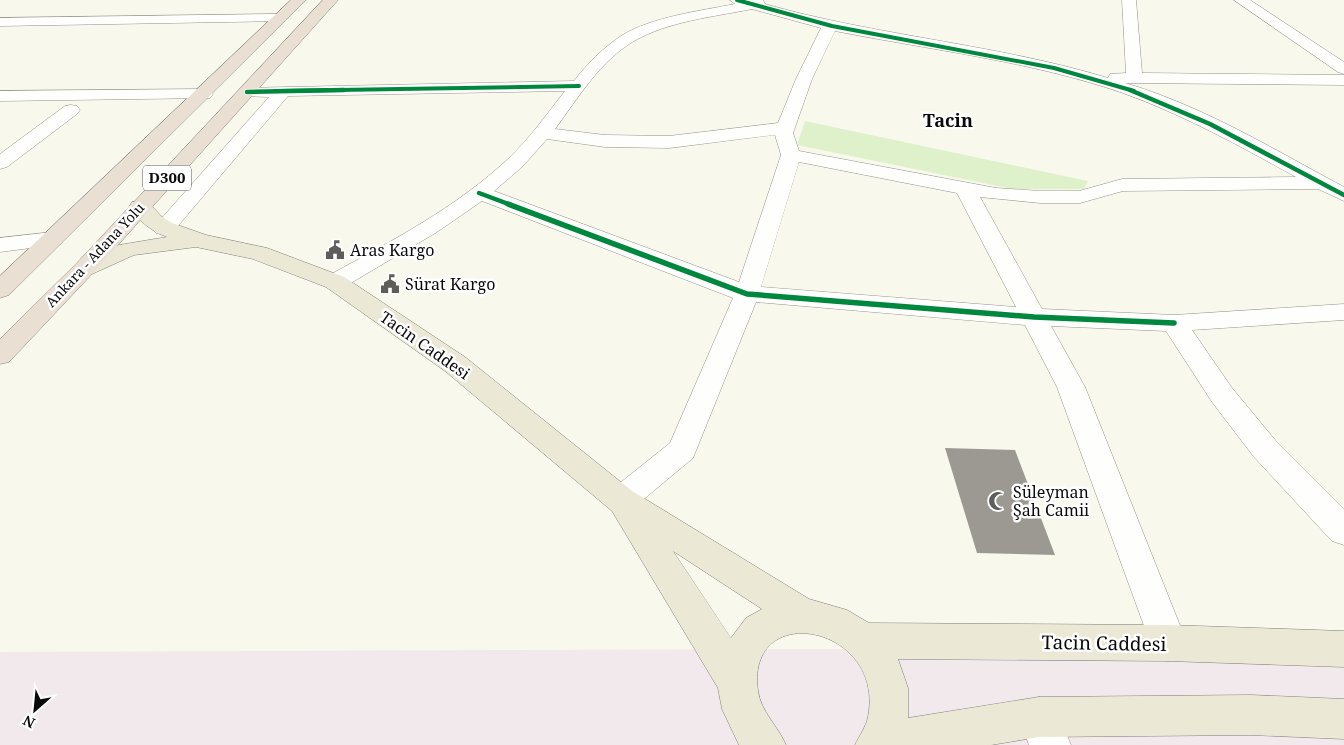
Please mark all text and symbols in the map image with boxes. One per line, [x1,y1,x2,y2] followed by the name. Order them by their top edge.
[923,108,973,132] district label: Tacin
[143,166,191,190] road number: D300
[41,198,148,311] street label: Ankara - Adana Yolu
[324,239,346,261] public building icon: Aras Kargo
[350,239,434,261] place label: Aras Kargo
[379,273,401,295] public building icon: Sürat Kargo
[405,273,495,295] place label: Sürat Kargo
[376,306,474,384] street label: Tacin Caddesi
[1013,481,1089,521] place label: Süleyman Şah Camii
[987,490,1009,512] mosque icon: Süleyman Şah Camii
[1041,629,1167,657] street label: Tacin Caddesi
[10,685,60,735] north arrow
[20,711,38,733] text: N

